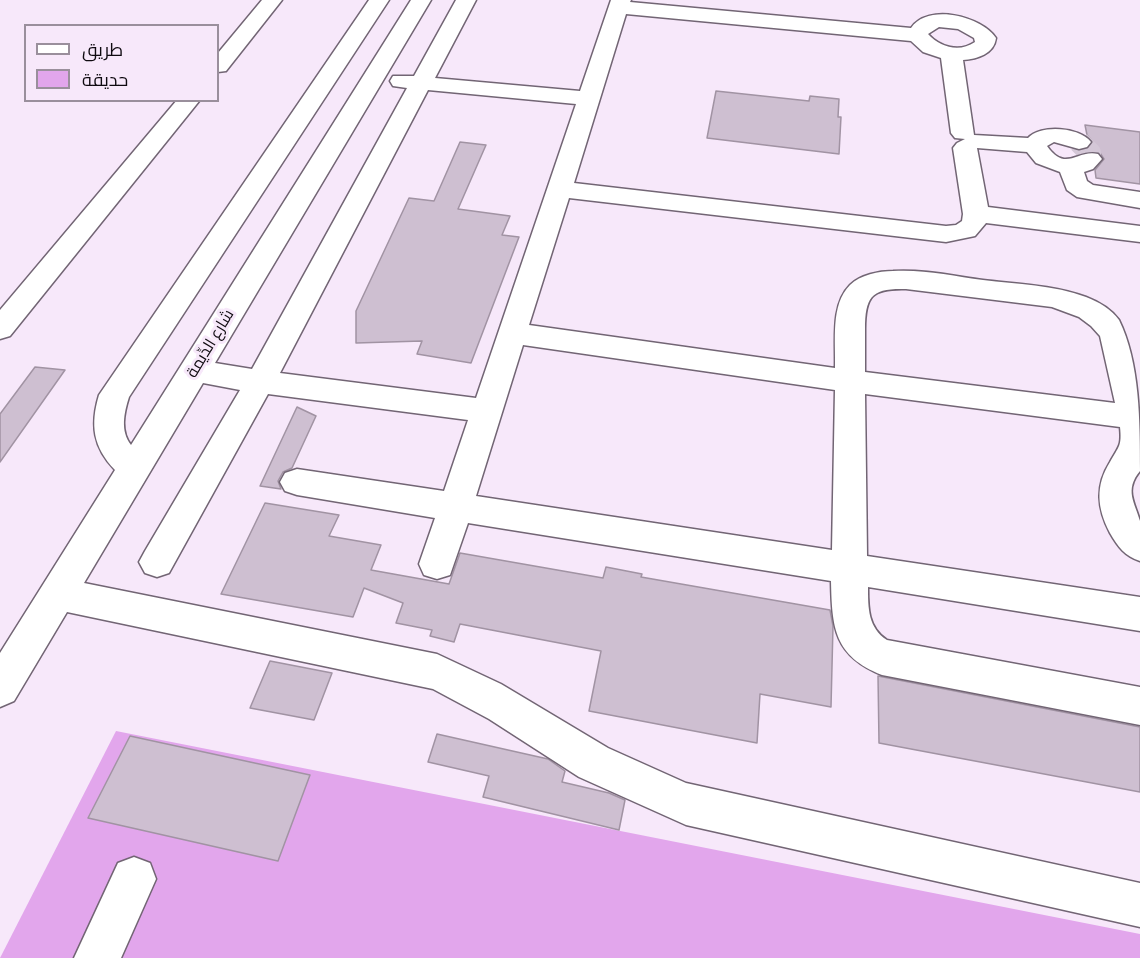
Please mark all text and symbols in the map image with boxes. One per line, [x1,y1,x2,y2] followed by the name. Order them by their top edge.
[24,24,219,102] legend
[82,36,123,63] text: طريق
[82,66,128,93] text: حديقة
[183,306,239,382] street label: شارع الدِّيمة

